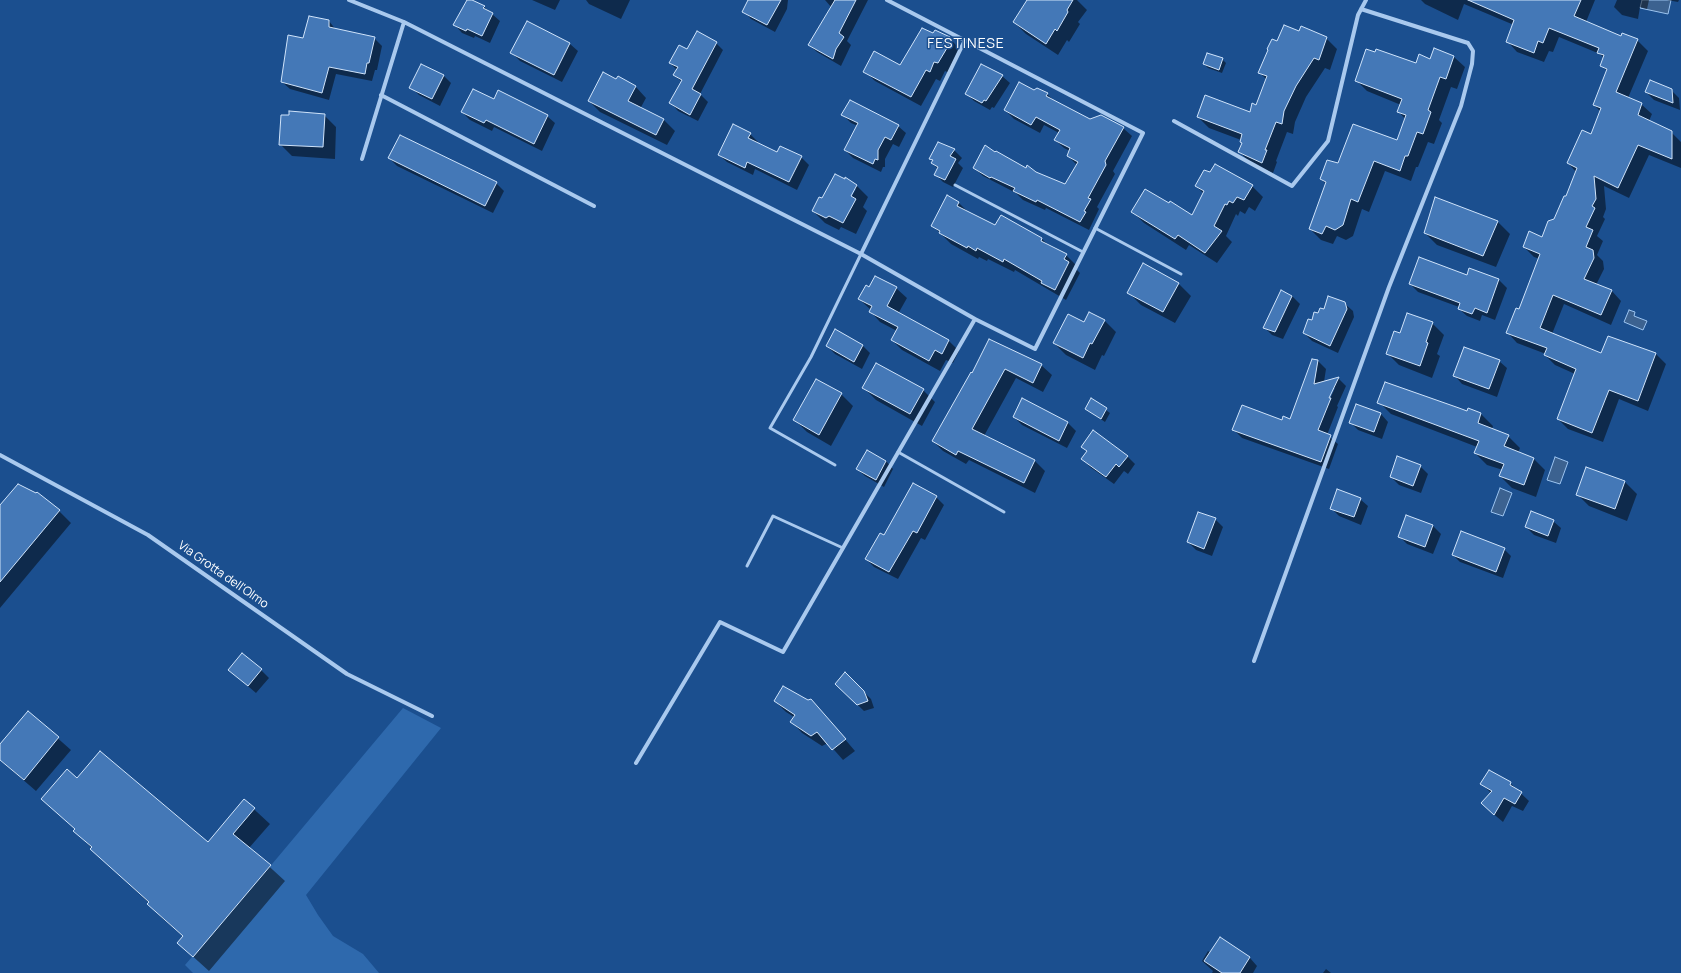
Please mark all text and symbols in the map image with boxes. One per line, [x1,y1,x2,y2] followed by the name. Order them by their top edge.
[927,36,1005,52] district label: FESTINESE
[175,538,271,612] street label: Via Grotta dell'Olmo

